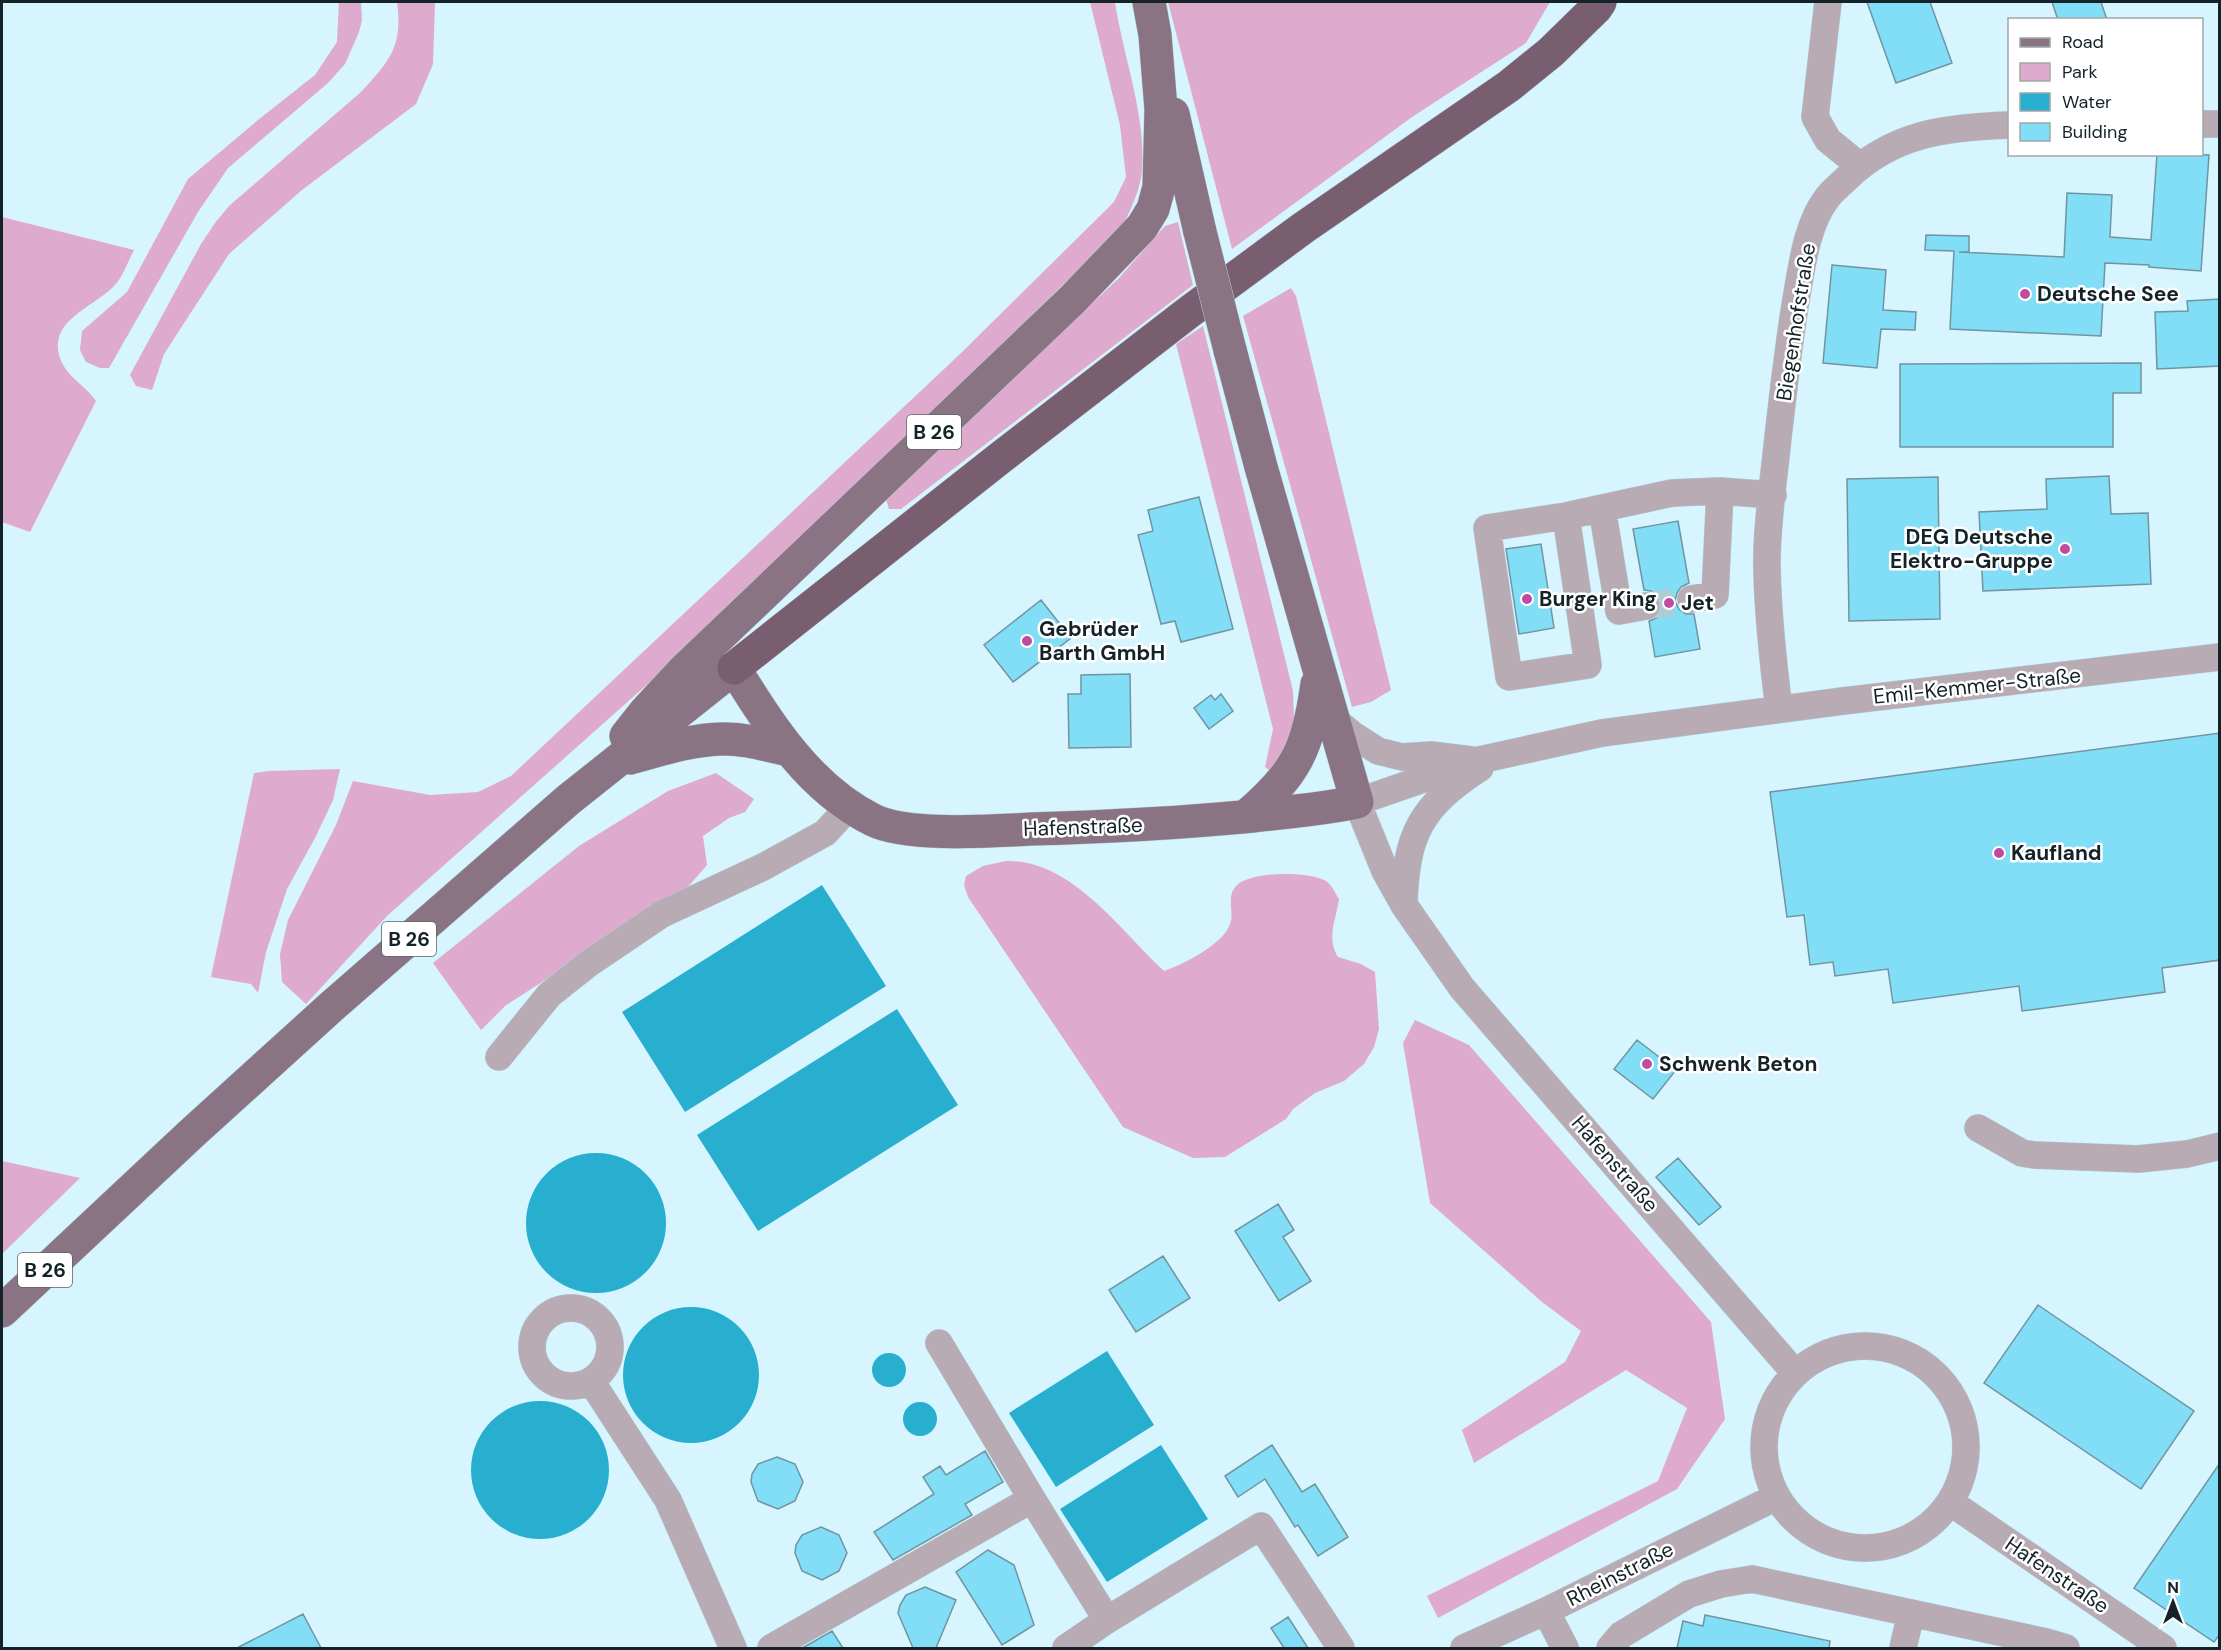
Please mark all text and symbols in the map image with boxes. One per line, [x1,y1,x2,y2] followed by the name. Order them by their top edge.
[2008,18,2203,156] legend
[2062,30,2104,54] text: Road
[2062,60,2098,84] text: Park
[2062,90,2112,114] text: Water
[2062,120,2127,144] text: Building
[1770,241,1822,403] street label: Biegenhofstraße
[2037,280,2179,308] place label: Deutsche See
[2018,287,2032,301] marker: Deutsche See
[907,415,961,449] road number: B 26
[1890,523,2053,575] place label: DEG Deutsche Elektro-Gruppe
[2058,542,2072,556] marker: DEG Deutsche Elektro-Gruppe
[1539,585,1657,613] place label: Burger King
[1681,589,1714,617] place label: Jet
[1520,592,1534,606] marker: Burger King
[1662,596,1676,610] marker: Jet
[1039,615,1165,667] place label: Gebrüder Barth GmbH
[1020,634,1034,648] marker: Gebrüder Barth GmbH
[1872,661,2082,711] street label: Emil-Kemmer-Straße
[1023,811,1143,843] street label: Hafenstraße
[2011,839,2102,867] place label: Kaufland
[1992,846,2006,860] marker: Kaufland
[382,922,436,956] road number: B 26
[1659,1050,1817,1078] place label: Schwenk Beton
[1640,1057,1654,1071] marker: Schwenk Beton
[1565,1110,1665,1218] street label: Hafenstraße
[18,1253,72,1287] road number: B 26
[2000,1530,2114,1620] street label: Hafenstraße
[1562,1535,1678,1613] street label: Rheinstraße
[2143,1572,2203,1632] north arrow
[2167,1577,2179,1598] text: N

